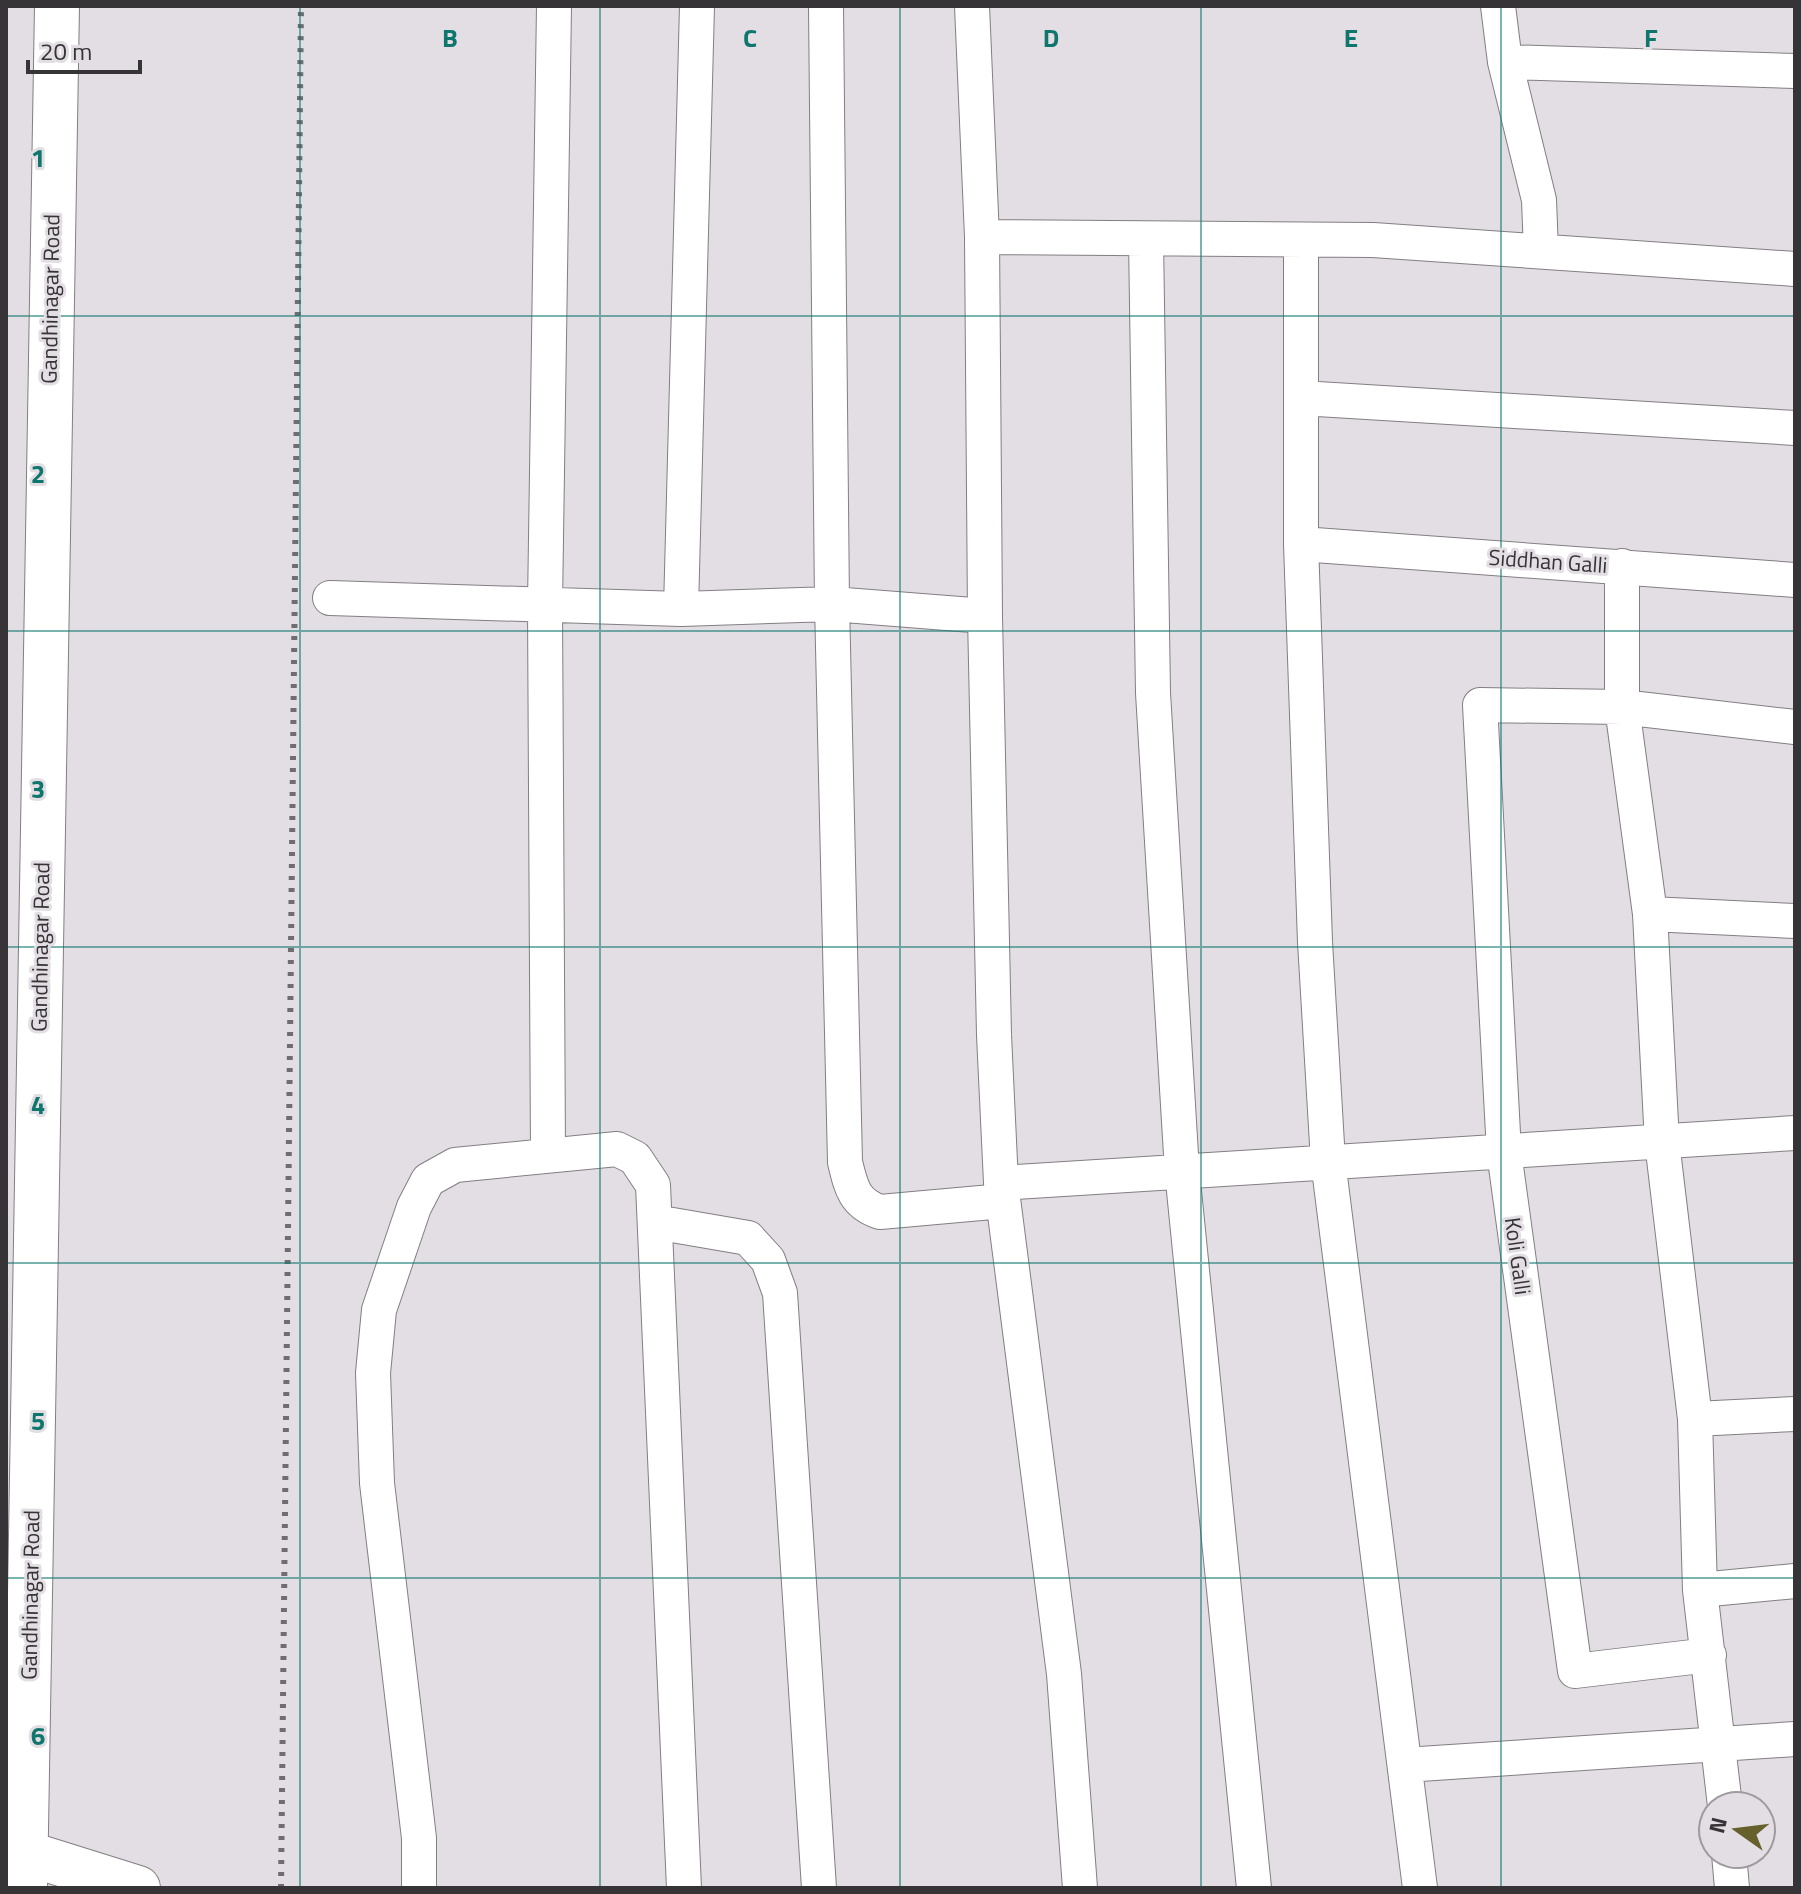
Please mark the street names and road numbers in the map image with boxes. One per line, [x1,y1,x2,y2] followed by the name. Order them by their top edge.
[32,214,68,384] street label: Gandhinagar Road
[1487,540,1609,582] street label: Siddhan Galli
[22,862,58,1032] street label: Gandhinagar Road
[1496,1215,1540,1297] street label: Koli Galli
[12,1510,48,1680] street label: Gandhinagar Road

